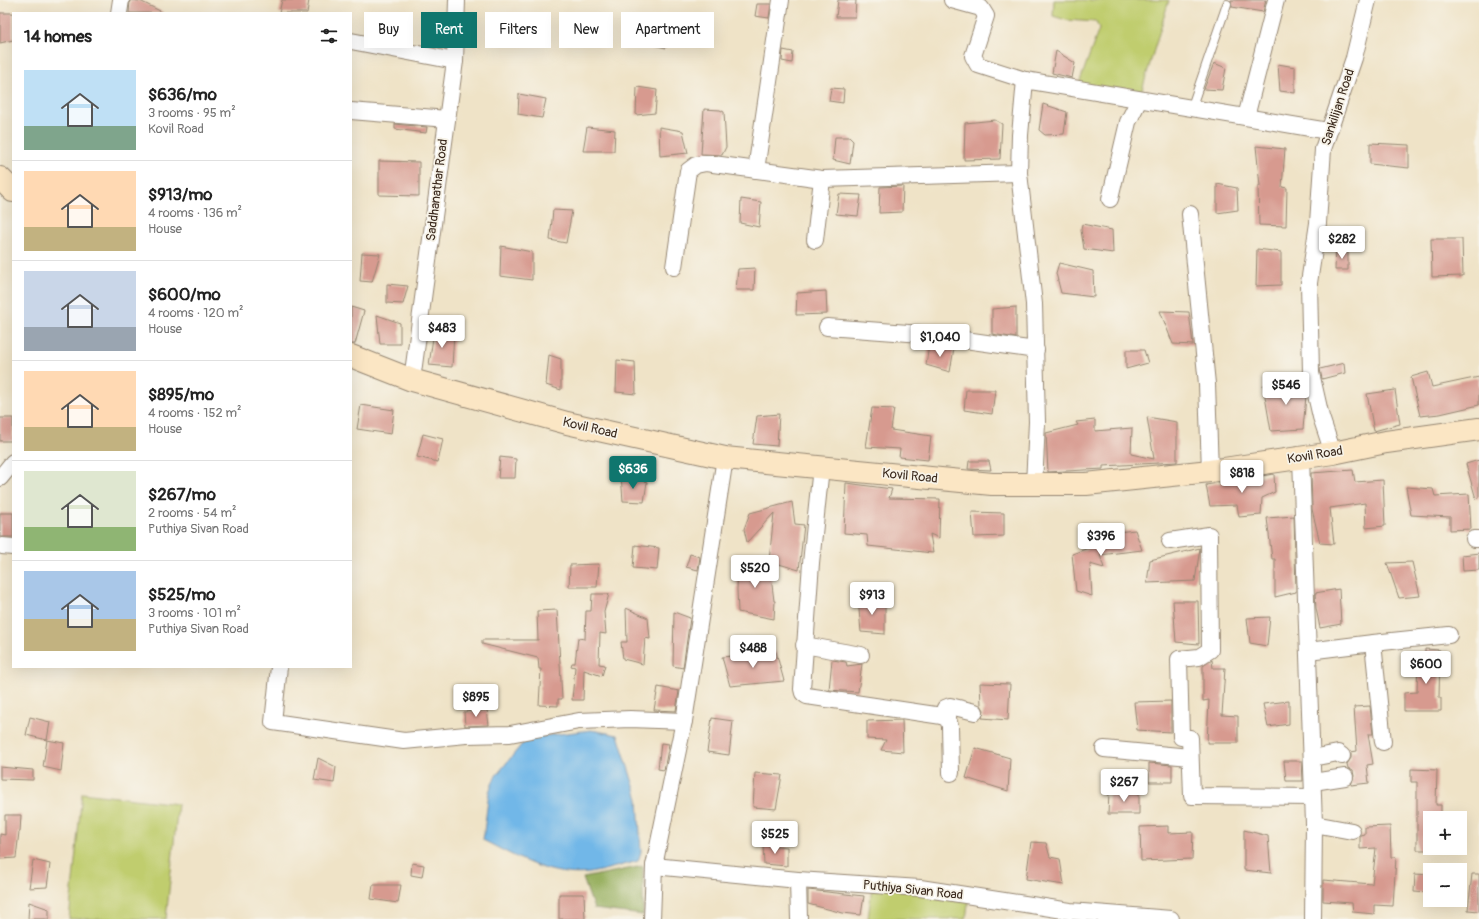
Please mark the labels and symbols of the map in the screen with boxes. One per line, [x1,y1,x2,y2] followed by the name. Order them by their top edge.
[1318,67,1358,147] street label: Sankilijan Road
[423,138,451,242] street label: Saddhanathar Road
[1318,226,1366,260] pin: $282
[418,315,466,349] pin: $483
[907,324,973,358] pin: $1,040
[1262,372,1310,406] pin: $546
[561,414,619,442] street label: Kovil Road
[1286,443,1344,467] street label: Kovil Road
[609,456,657,490] pin: $636
[1218,460,1266,494] pin: $818
[881,465,939,487] street label: Kovil Road
[1077,523,1125,557] pin: $396
[731,555,779,589] pin: $520
[848,582,896,616] pin: $913
[729,635,777,669] pin: $488
[1402,651,1450,685] pin: $600
[452,684,500,718] pin: $895
[1100,769,1148,803] pin: $267
[751,821,799,855] pin: $525
[862,877,964,903] street label: Puthiya Sivan Road

